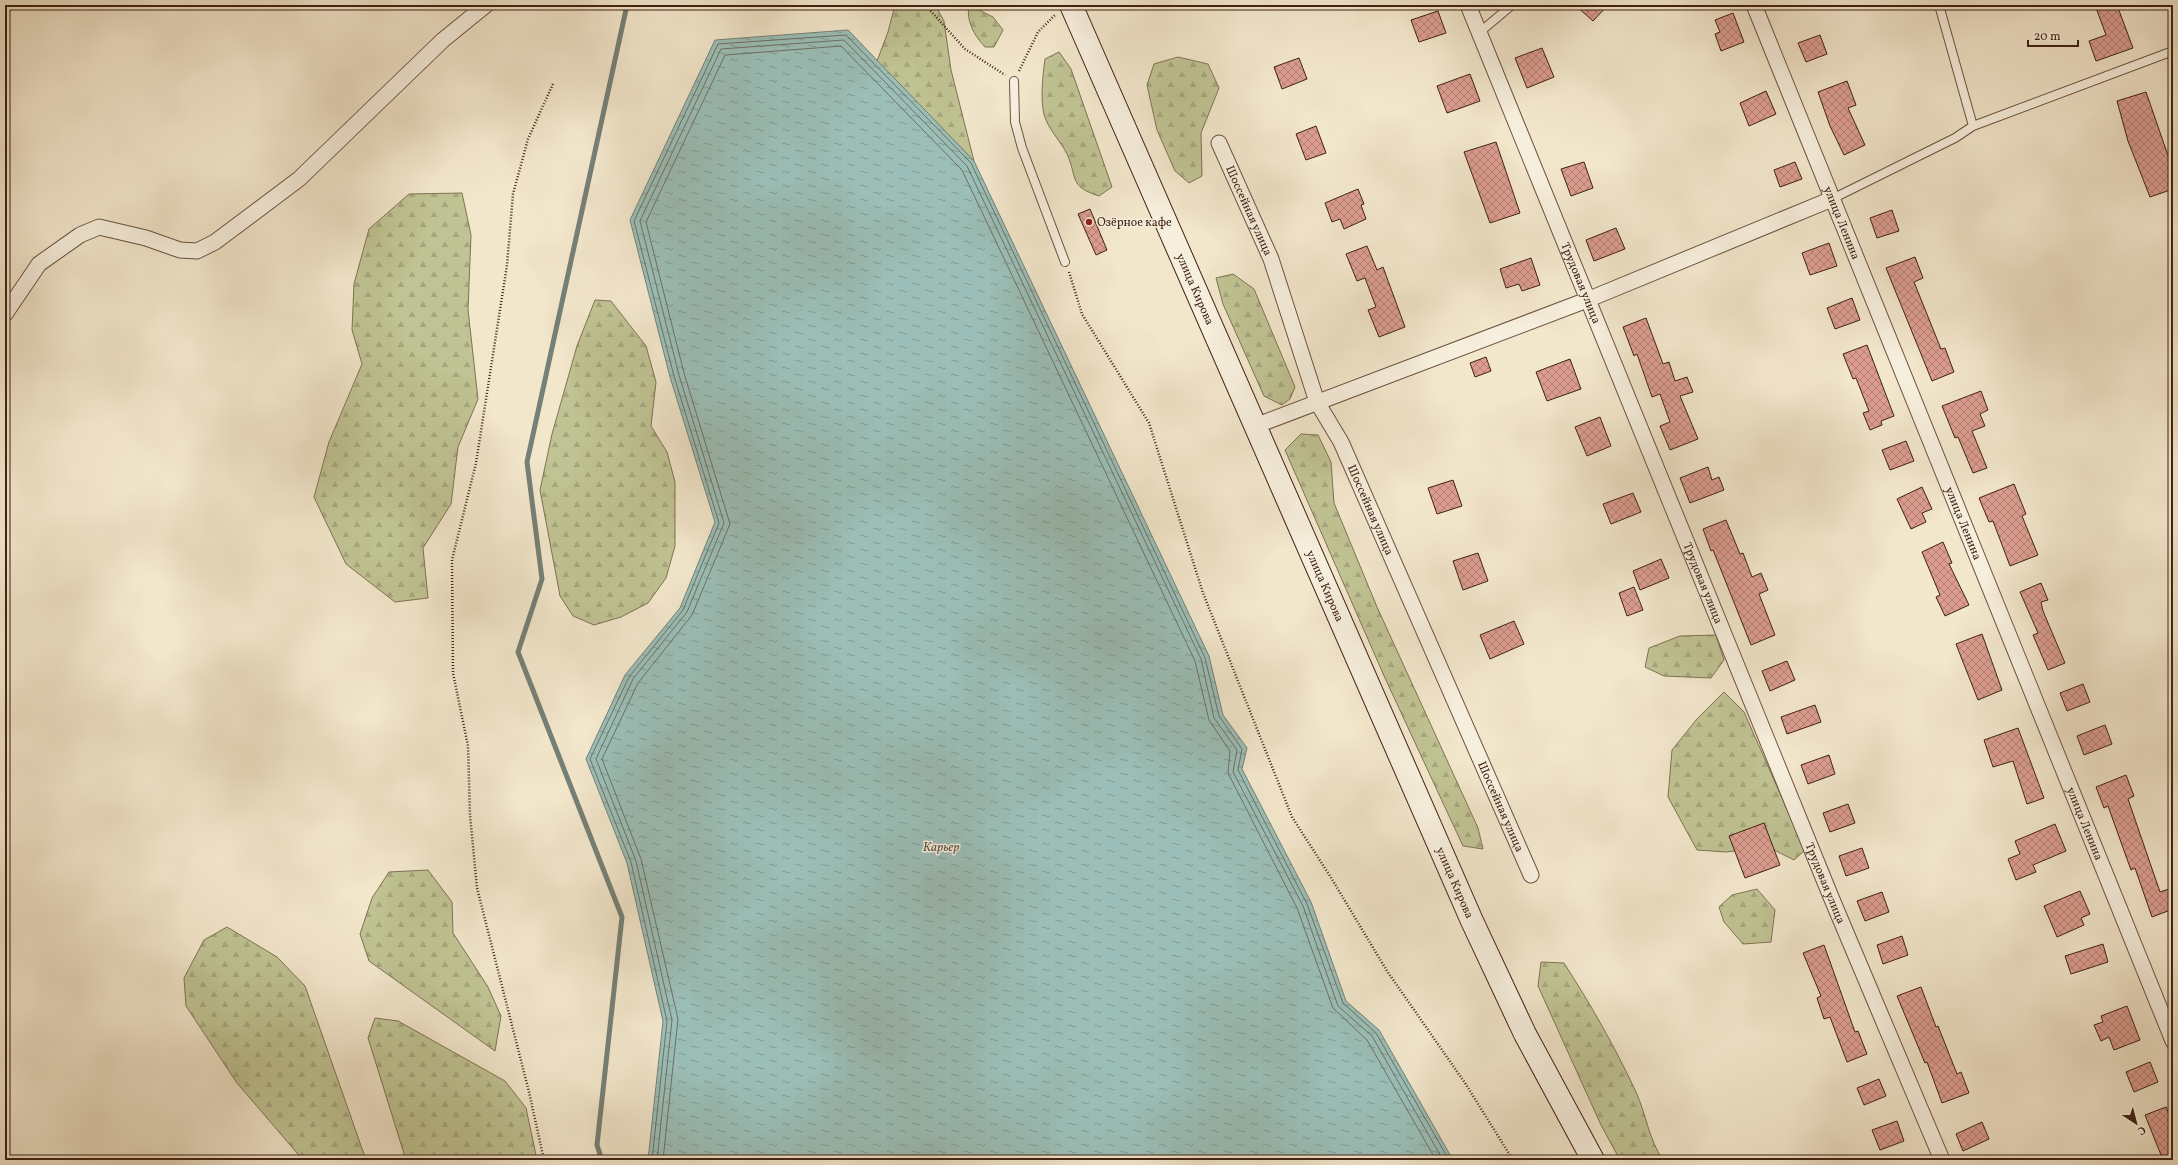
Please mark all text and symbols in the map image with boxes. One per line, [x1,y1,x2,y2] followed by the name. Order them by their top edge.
[2028,22,2078,48] scale bar
[2034,29,2061,45] text: 20 m
[1221,163,1276,259] street label: Шоссейная улица
[1819,184,1863,262] street label: улица Ленина
[1097,215,1172,231] place label: Озёрное кафе
[1084,217,1094,227] marker: Озёрное кафе
[1556,240,1604,326] street label: Трудовая улица
[1172,251,1217,328] street label: улица Кирова
[1343,462,1397,558] street label: Шоссейная улица
[1941,485,1985,563] street label: улица Ленина
[1679,540,1726,626] street label: Трудовая улица
[1302,548,1347,625] street label: улица Кирова
[1473,759,1527,855] street label: Шоссейная улица
[2062,785,2106,863] street label: улица Ленина
[923,839,959,857] water label: Карьер
[1801,840,1848,927] street label: Трудовая улица
[1432,845,1477,921] street label: улица Кирова
[2116,1103,2156,1143] north arrow
[2134,1122,2148,1138] text: С

